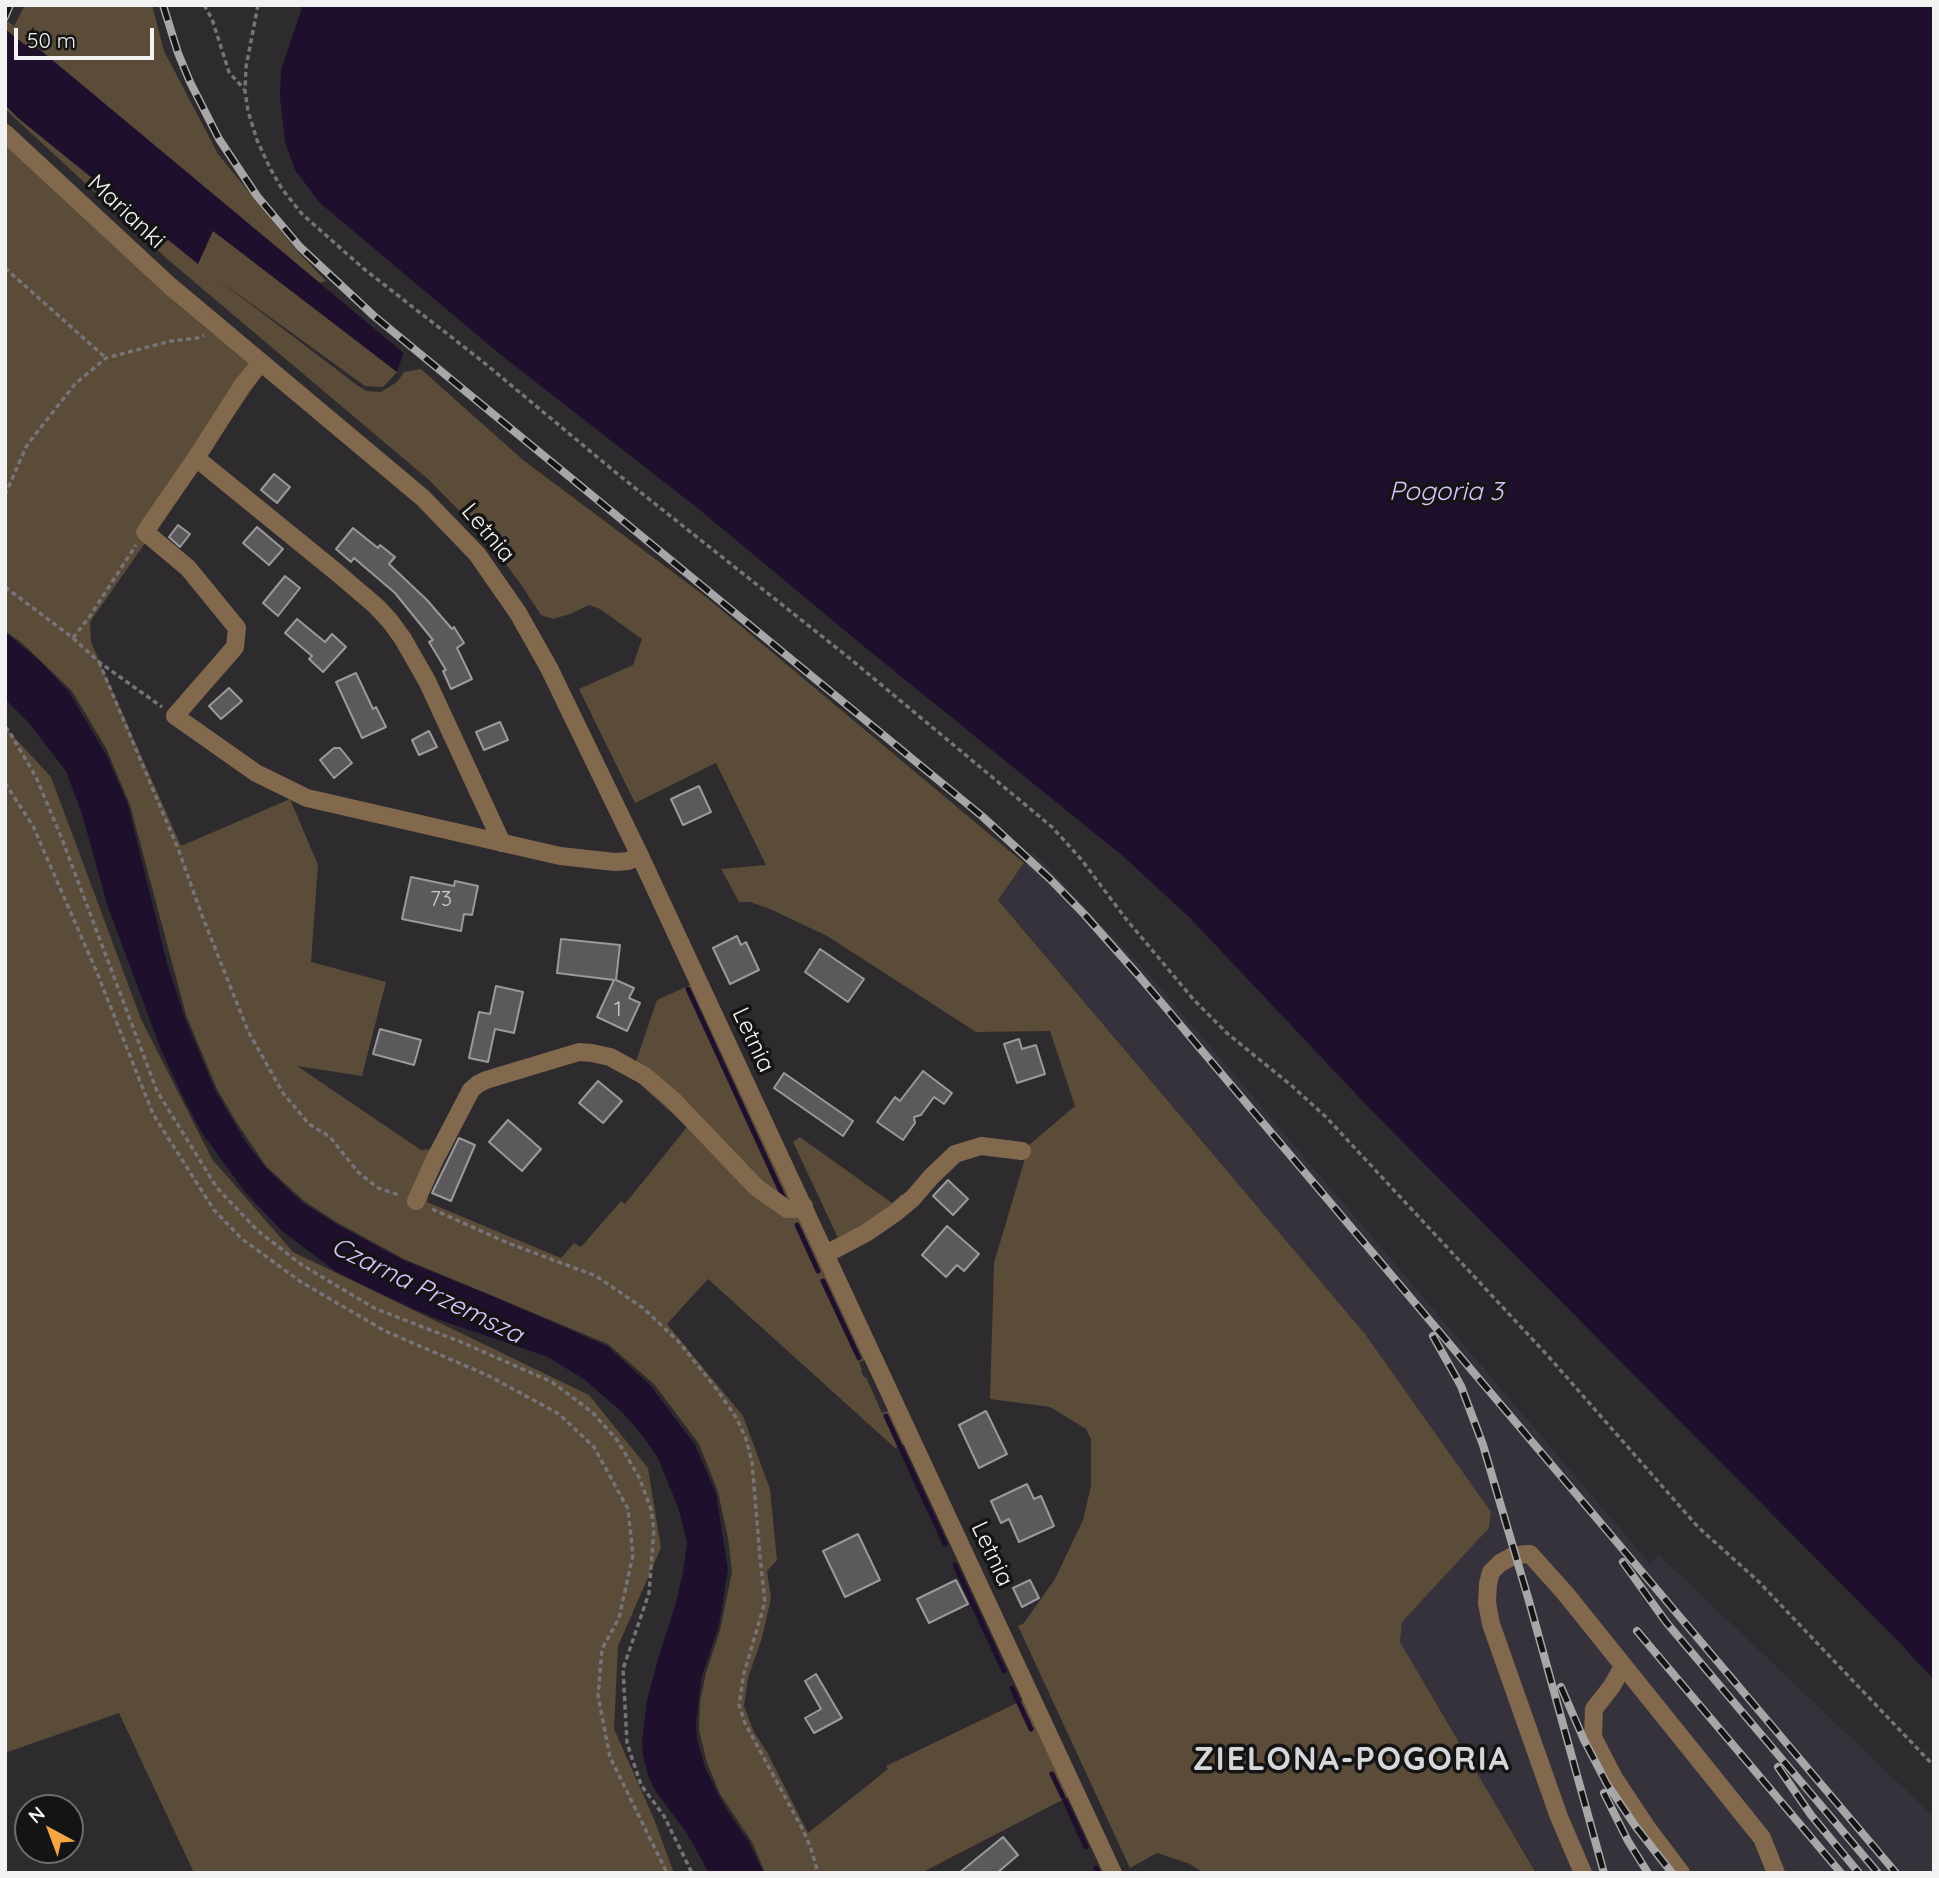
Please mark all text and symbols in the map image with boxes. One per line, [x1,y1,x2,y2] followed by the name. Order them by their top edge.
[18,14,158,58] scale bar
[27,27,76,53] text: 50 m
[81,169,171,255] street label: Marianki
[1389,476,1503,508] water label: Pogoria 3
[455,498,521,568] street label: Letnia
[430,887,452,913] house number: 73
[614,997,622,1023] house number: 1
[726,1003,780,1077] street label: Letnia
[326,1231,528,1351] water label: Czarna Przemsza
[965,1517,1019,1591] street label: Letnia
[1195,1741,1509,1779] district label: ZIELONA-POGORIA
[14,1794,84,1864] north arrow
[23,1801,50,1828] text: N

